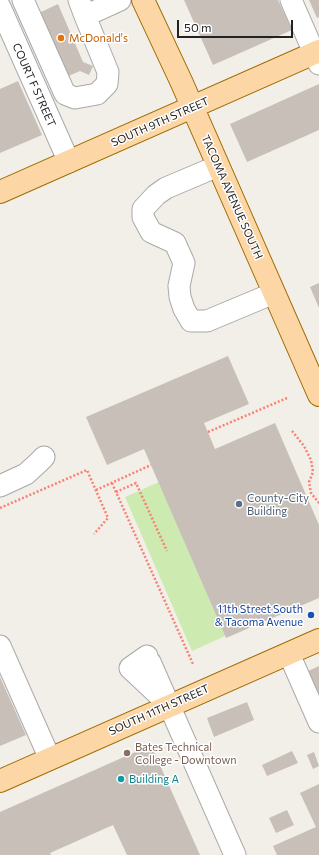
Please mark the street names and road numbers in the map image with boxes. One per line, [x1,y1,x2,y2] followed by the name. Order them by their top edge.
[10,41,58,129] street label: COURT F STREET
[109,95,211,149] street label: SOUTH 9TH STREET
[199,133,265,261] street label: TACOMA AVENUE SOUTH
[107,682,211,738] street label: SOUTH 11TH STREET

